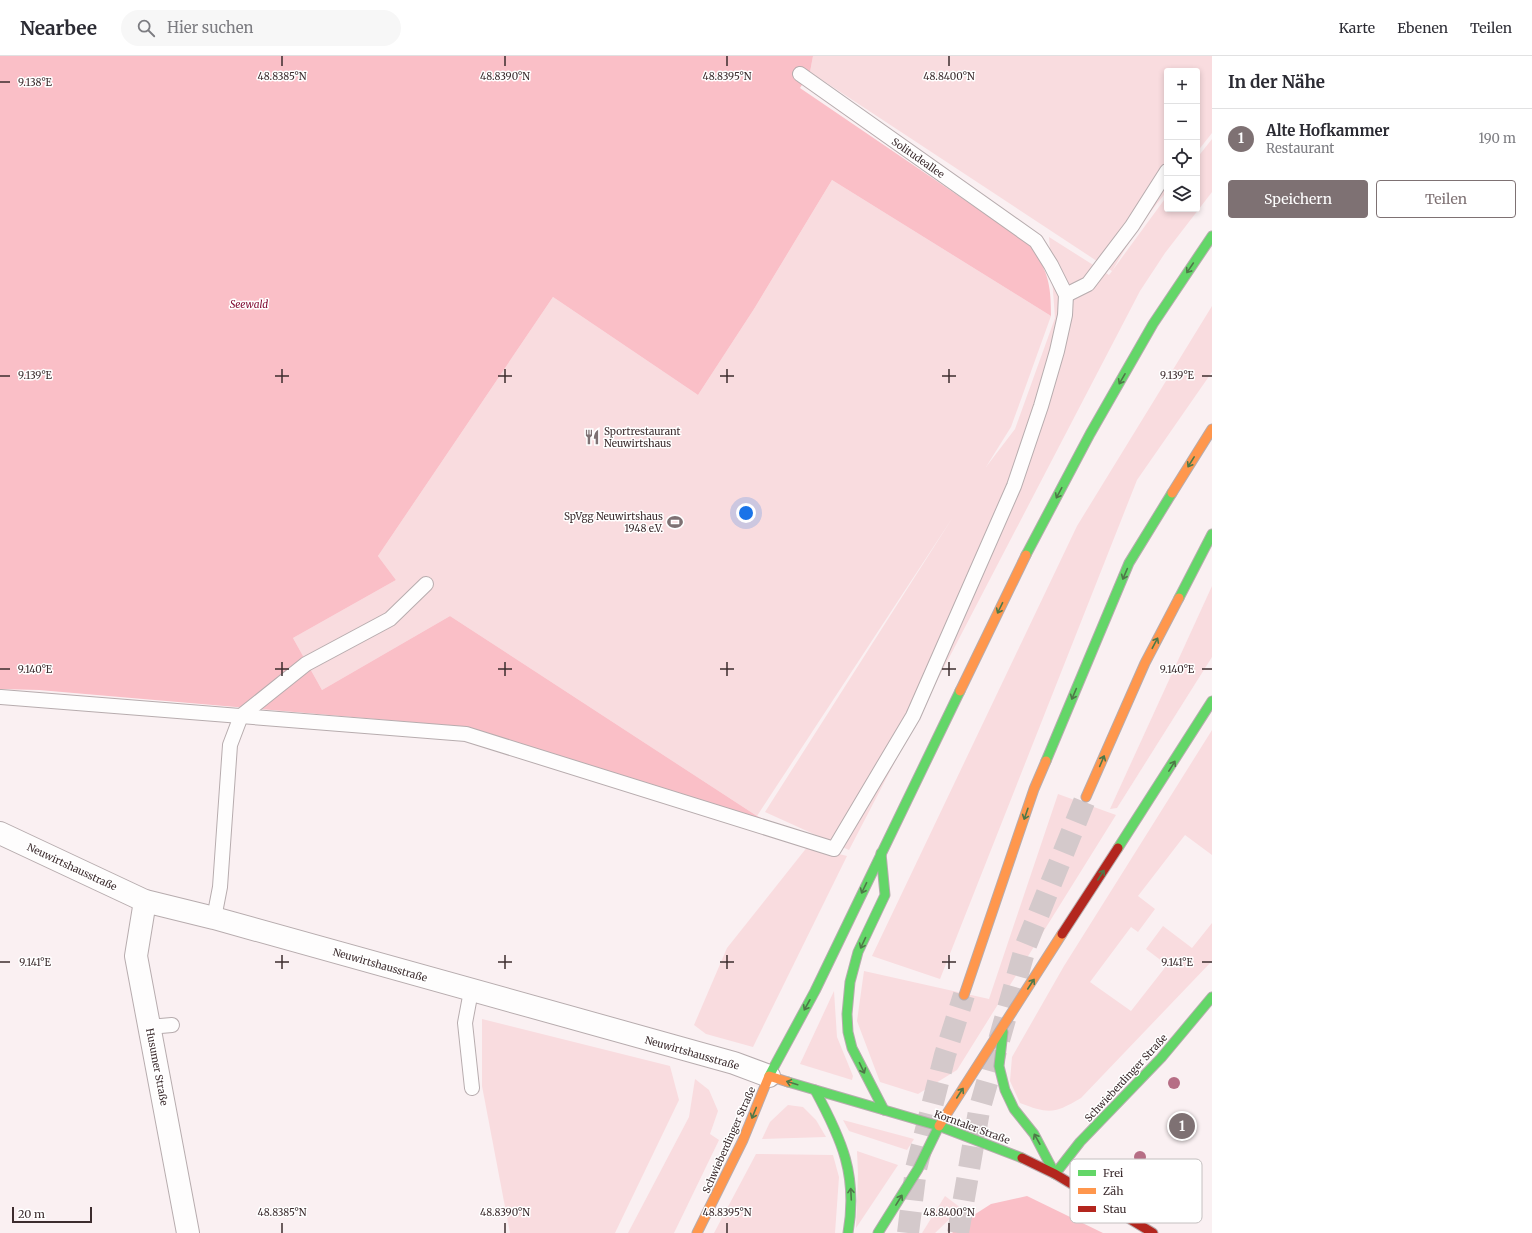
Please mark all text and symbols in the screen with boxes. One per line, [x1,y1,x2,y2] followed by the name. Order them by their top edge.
[121,10,401,46] search box
[20,16,97,40] text: Nearbee
[135,17,157,39] icon: search
[167,18,253,37] text: Hier suchen
[1339,19,1375,37] text: Karte
[1397,19,1448,37] text: Ebenen
[1470,19,1512,37] text: Teilen
[1164,68,1200,212] map controls
[1164,68,1200,104] button: +
[258,70,307,83] text: 48.8385°N
[480,70,530,83] text: 48.8390°N
[703,70,752,83] text: 48.8395°N
[923,70,975,83] text: 48.8400°N
[1228,71,1325,93] text: In der Nähe
[18,76,53,89] text: 9.138°E
[1164,104,1200,140] button: −
[1266,121,1390,140] text: Alte Hofkammer
[1238,130,1244,147] text: 1
[1479,130,1516,147] text: 190 m
[889,135,947,181] street label: Solitudeallee
[1164,140,1200,176] button: locate
[1266,140,1334,157] text: Restaurant
[1164,176,1200,212] button: layers
[1228,180,1368,218] button: Speichern
[1376,180,1516,218] button: Teilen
[1186,263,1194,274] one-way arrow
[230,298,268,311] park label: Seewald
[18,369,53,382] text: 9.139°E
[1160,369,1195,382] text: 9.139°E
[1117,373,1125,385] one-way arrow
[604,425,681,450] place label: Sportrestaurant Neuwirtshaus
[583,428,601,446] restaurant icon: Sportrestaurant Neuwirtshaus
[1187,456,1195,468] one-way arrow
[1055,487,1062,499] one-way arrow
[736,503,756,523] your location
[564,510,663,535] place label: SpVgg Neuwirtshaus 1948 e.V.
[666,513,684,531] sports icon: SpVgg Neuwirtshaus 1948 e.V.
[1120,567,1128,579] one-way arrow
[996,602,1003,614] one-way arrow
[1152,637,1159,649] one-way arrow
[18,663,53,676] text: 9.140°E
[1160,663,1195,676] text: 9.140°E
[1070,687,1078,699] one-way arrow
[1099,756,1106,768] one-way arrow
[1168,760,1176,772] one-way arrow
[1021,808,1029,820] one-way arrow
[25,840,119,894] street label: Neuwirtshausstraße
[1097,870,1105,881] one-way arrow
[860,882,867,894] one-way arrow
[859,937,866,949] one-way arrow
[331,945,429,985] street label: Neuwirtshausstraße
[19,956,51,969] text: 9.141°E
[1161,956,1193,969] text: 9.141°E
[1027,979,1035,990] one-way arrow
[803,999,811,1011] one-way arrow
[143,1027,171,1107] street label: Husumer Straße
[1082,1031,1170,1125] street label: Schwieberdinger Straße
[643,1033,741,1073] street label: Neuwirtshausstraße
[859,1062,866,1074] one-way arrow
[785,1079,798,1086] one-way arrow
[700,1085,758,1195] street label: Schwieberdinger Straße
[956,1088,965,1099] one-way arrow
[750,1106,757,1118] one-way arrow
[932,1107,1012,1147] street label: Korntaler Straße
[1169,1111,1195,1141] pin: 1
[1032,1133,1040,1145] one-way arrow
[1070,1159,1202,1223] legend
[1103,1166,1124,1180] text: Frei
[1103,1184,1124,1198] text: Zäh
[848,1188,855,1201] one-way arrow
[895,1194,903,1206] one-way arrow
[1103,1202,1127,1216] text: Stau
[12,1205,92,1224] scale bar
[258,1206,307,1219] text: 48.8385°N
[480,1206,530,1219] text: 48.8390°N
[703,1206,752,1219] text: 48.8395°N
[923,1206,975,1219] text: 48.8400°N
[18,1207,45,1221] text: 20 m

